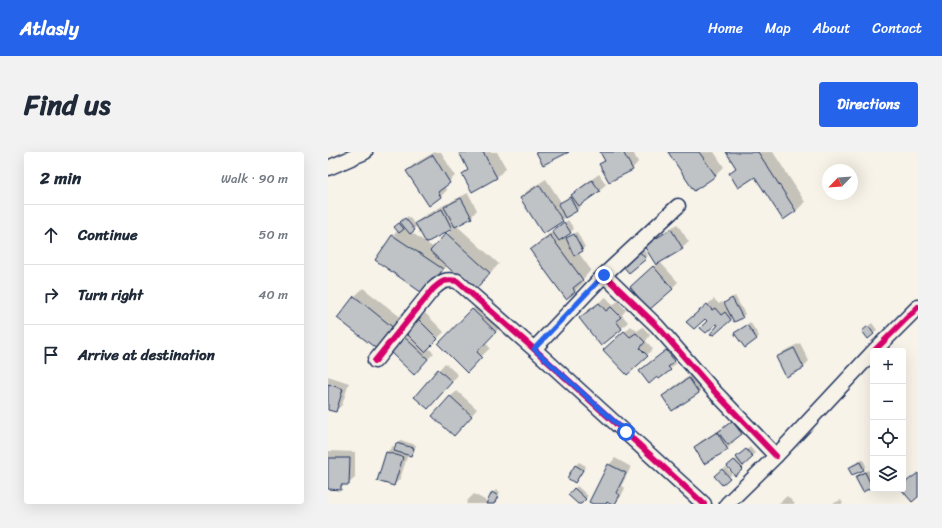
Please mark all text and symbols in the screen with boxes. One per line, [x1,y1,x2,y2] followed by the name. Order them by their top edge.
[20,12,79,45] text: Atlasly
[708,16,743,41] text: Home
[765,16,791,41] text: Map
[813,16,850,41] text: About
[872,16,922,41] text: Contact
[24,80,111,129] text: Find us
[819,82,918,127] button: Directions
[40,163,81,193] text: 2 min
[822,164,858,200] north arrow
[221,167,288,190] text: Walk · 90 m
[78,222,138,248] text: Continue
[258,223,288,246] text: 50 m
[40,224,62,246] icon: ahead
[595,266,613,284] route end
[78,282,143,308] text: Turn right
[258,283,288,306] text: 40 m
[40,284,62,306] icon: right
[78,342,215,368] text: Arrive at destination
[40,344,62,366] icon: arrive
[870,348,906,492] map controls
[870,348,906,384] button: +
[870,384,906,420] button: −
[870,420,906,456] button: locate
[617,423,635,441] route start
[870,456,906,492] button: layers

